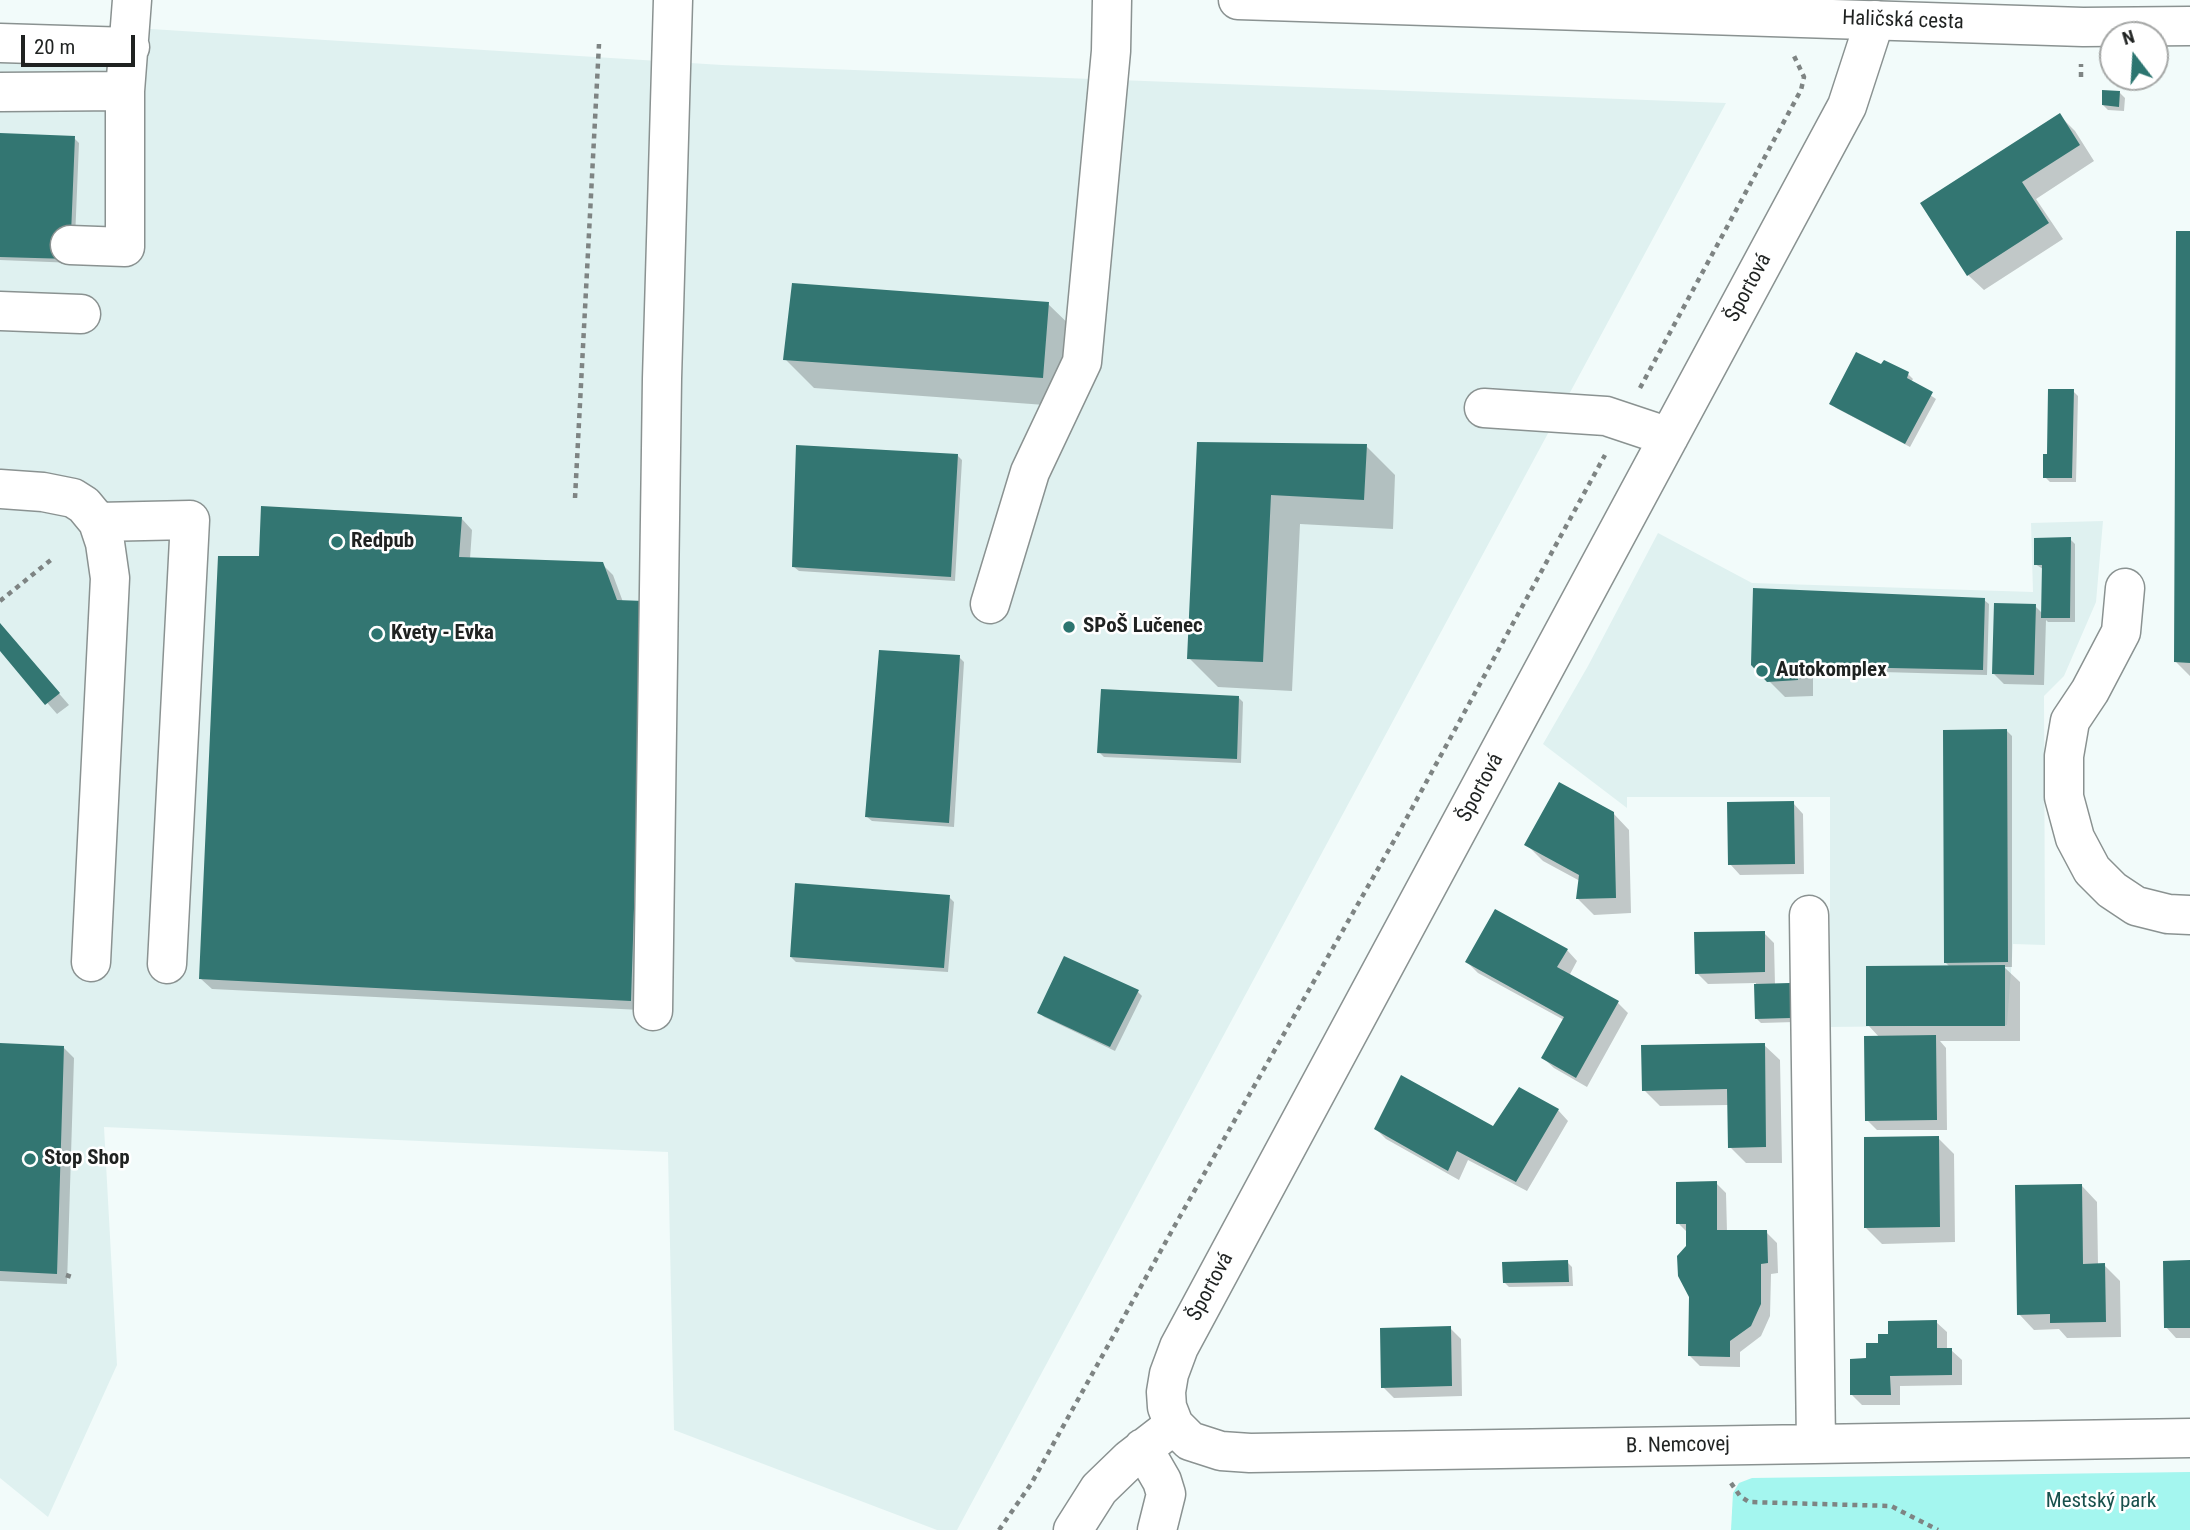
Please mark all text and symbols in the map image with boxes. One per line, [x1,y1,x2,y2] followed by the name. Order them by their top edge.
[1842,6,1964,36] street label: Haličská cesta
[24,21,138,65] scale bar
[2099,21,2169,91] north arrow
[2119,25,2137,50] text: N
[34,35,75,59] text: 20 m
[1721,249,1777,327] street label: Športová
[351,529,414,555] place label: Redpub
[329,534,345,550] marker: Redpub
[1083,614,1203,640] place label: SPoŠ Lučenec
[1061,619,1077,635] marker: SPoŠ Lučenec
[391,621,494,647] place label: Kvety - Evka
[369,626,385,642] marker: Kvety - Evka
[1776,658,1887,684] place label: Autokomplex
[1754,663,1770,679] marker: Autokomplex
[1453,749,1509,827] street label: Športová
[44,1146,130,1172] place label: Stop Shop
[22,1151,38,1167] marker: Stop Shop
[1183,1248,1239,1326] street label: Športová
[1626,1432,1730,1460] street label: B. Nemcovej
[2046,1489,2156,1515] park label: Mestský park

